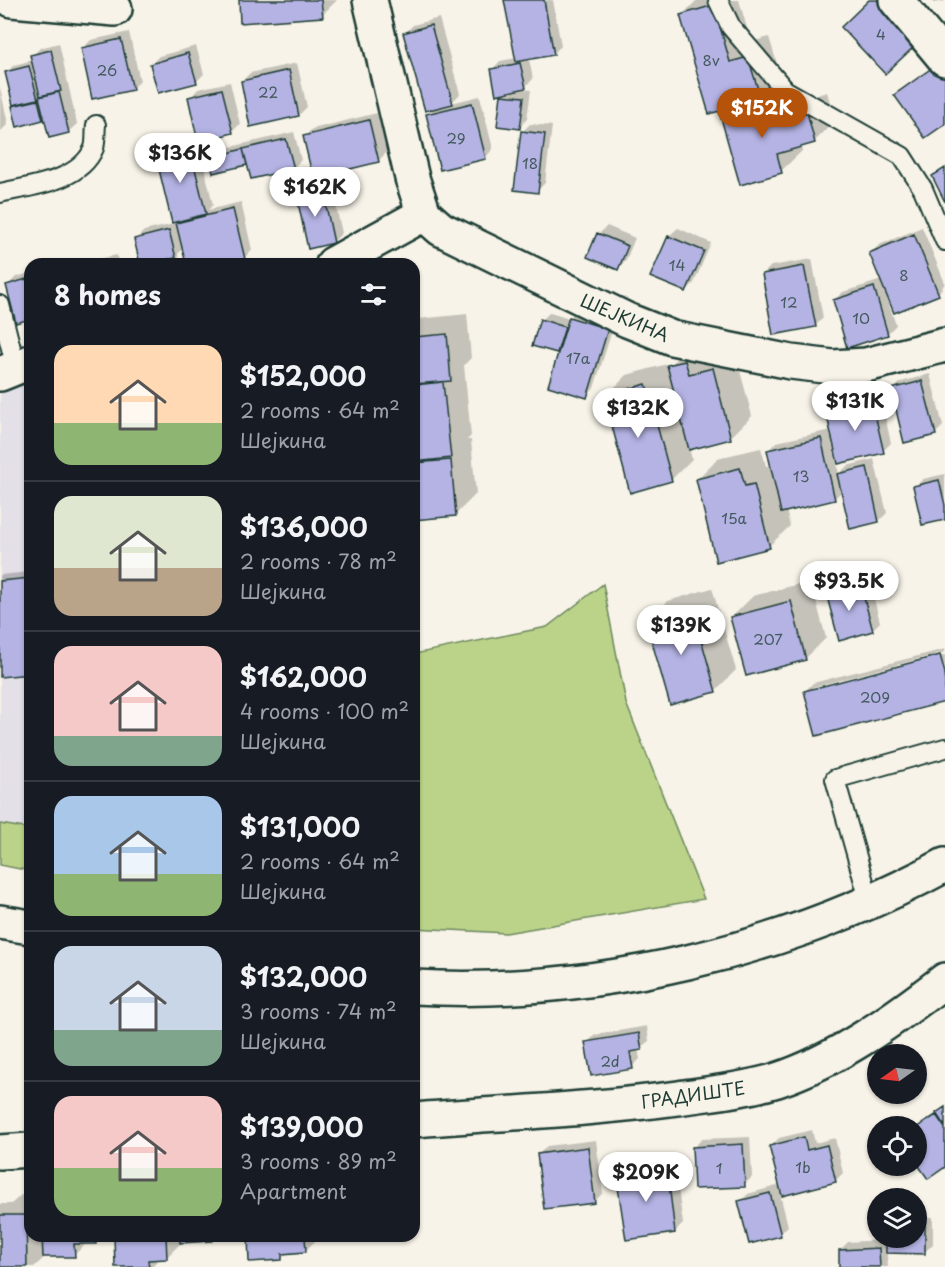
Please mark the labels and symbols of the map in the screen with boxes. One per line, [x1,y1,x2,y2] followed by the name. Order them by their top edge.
[876,22,886,45] house number: 4
[703,48,720,71] house number: 8v
[97,58,117,81] house number: 26
[258,80,278,103] house number: 22
[720,88,804,139] pin: $152K
[446,126,466,149] house number: 29
[138,133,222,184] pin: $136K
[522,151,538,174] house number: 18
[273,167,357,218] pin: $162K
[669,253,685,276] house number: 14
[899,263,909,286] house number: 8
[576,286,674,348] street label: ШЕЈКИНА
[780,290,798,313] house number: 12
[852,306,870,329] house number: 10
[566,346,591,369] house number: 17a
[813,381,897,432] pin: $131K
[596,388,680,439] pin: $132K
[793,464,809,487] house number: 13
[721,506,748,529] house number: 15a
[800,561,898,612] pin: $93.5K
[639,605,723,656] pin: $139K
[753,627,783,650] house number: 207
[860,685,890,708] house number: 209
[867,1044,927,1104] north arrow
[600,1049,620,1072] house number: 2d
[639,1073,747,1115] street label: ГРАДИШТЕ
[604,1152,688,1203] pin: $209K
[795,1155,811,1178] house number: 1b
[716,1156,722,1179] house number: 1

